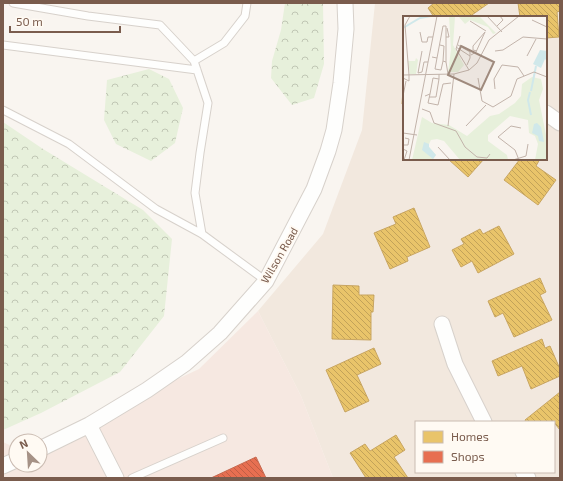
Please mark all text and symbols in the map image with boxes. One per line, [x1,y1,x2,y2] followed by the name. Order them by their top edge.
[10,8,120,34] scale bar
[16,14,43,28] text: 50 m
[403,16,547,160] inset map
[258,225,300,285] street label: Wilson Road
[415,421,555,473] legend
[451,429,489,443] text: Homes
[8,433,48,473] north arrow
[17,436,30,451] text: N
[451,449,485,463] text: Shops

